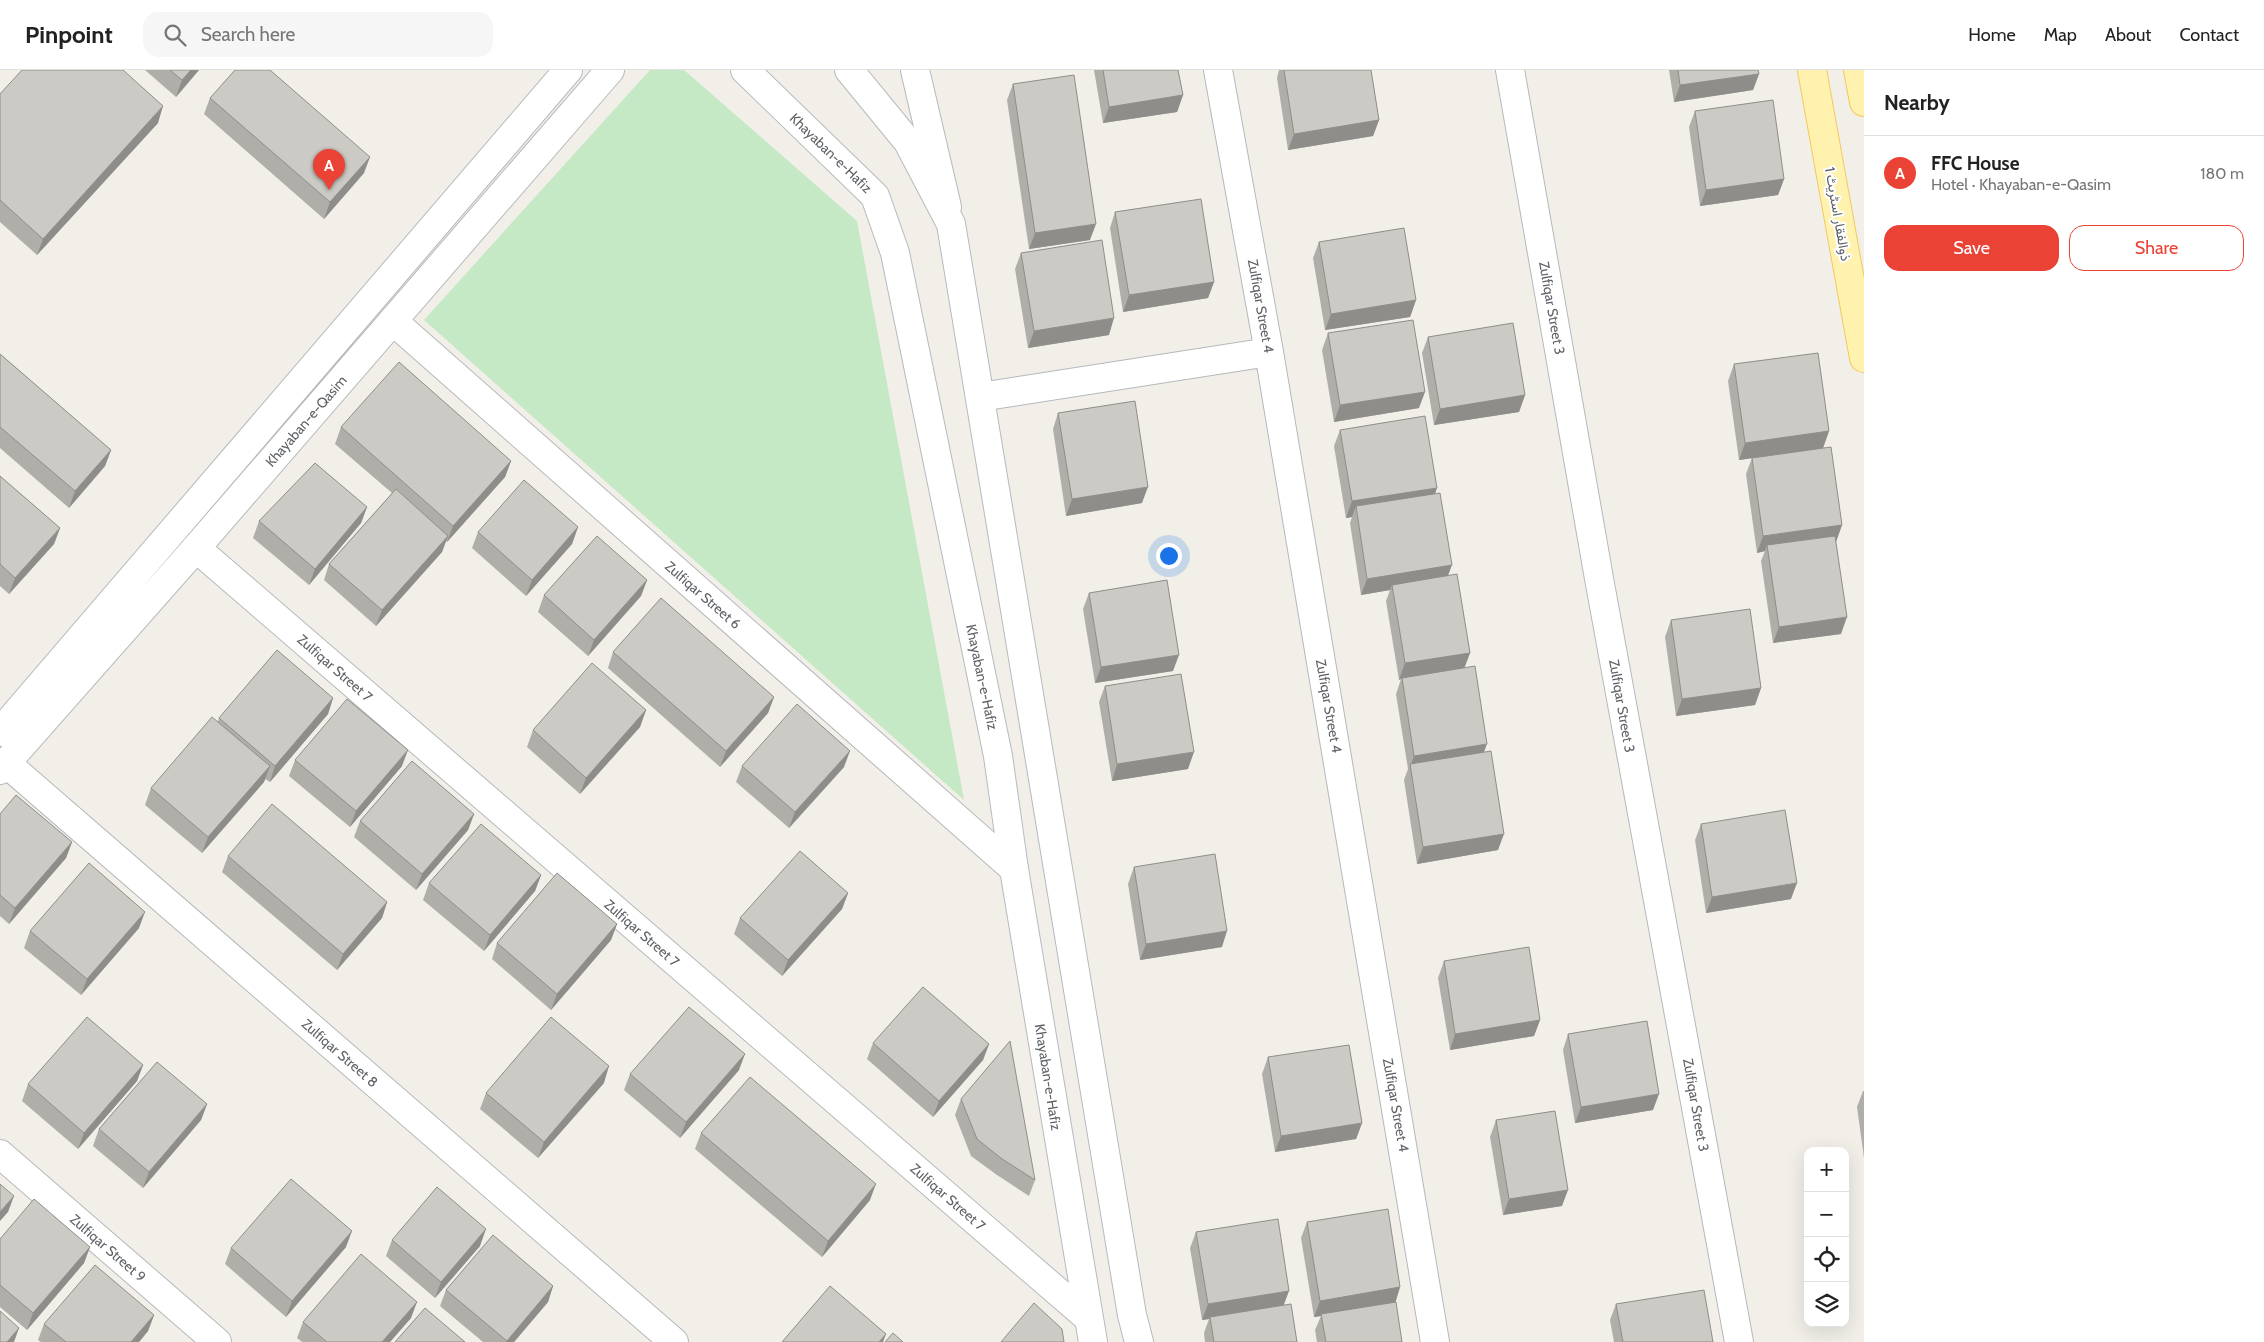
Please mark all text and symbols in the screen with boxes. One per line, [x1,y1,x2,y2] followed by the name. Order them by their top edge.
[143,12,493,57] search box
[25,20,113,49] text: Pinpoint
[161,21,189,49] icon: search
[201,23,295,46] text: Search here
[1968,24,2016,46] text: Home
[2044,24,2077,46] text: Map
[2105,24,2151,46] text: About
[2179,24,2239,46] text: Contact
[1884,90,1950,115] text: Nearby
[786,109,876,197] street label: Khayaban-e-Hafiz
[313,149,345,190] pin: A
[1931,152,2019,175] text: FFC House
[1895,164,1905,183] text: A
[2200,164,2244,183] text: 180 m
[1821,166,1855,263] street label: ذوالفقار اسٹریٹ 1
[1931,175,2111,194] text: Hotel · Khayaban-e-Qasim
[1884,225,2059,271] button: Save
[2069,225,2244,271] button: Share
[1244,258,1278,354] street label: Zulfiqar Street 4
[1535,260,1569,356] street label: Zulfiqar Street 3
[261,372,351,470] street label: Khayaban-e-Qasim
[1156,543,1182,569] your location
[661,557,745,633] street label: Zulfiqar Street 6
[962,622,1002,732] street label: Khayaban-e-Hafiz
[294,630,376,706] street label: Zulfiqar Street 7
[1312,658,1346,754] street label: Zulfiqar Street 4
[1605,658,1639,754] street label: Zulfiqar Street 3
[601,895,683,971] street label: Zulfiqar Street 7
[298,1015,382,1091] street label: Zulfiqar Street 8
[1031,1022,1065,1132] street label: Khayaban-e-Hafiz
[1379,1057,1413,1153] street label: Zulfiqar Street 4
[1679,1057,1713,1153] street label: Zulfiqar Street 3
[1804,1147,1849,1327] map controls
[1804,1147,1849,1192] button: +
[907,1159,989,1235] street label: Zulfiqar Street 7
[1804,1192,1849,1237] button: −
[66,1210,150,1286] street label: Zulfiqar Street 9
[1804,1237,1849,1282] button: locate
[1804,1282,1849,1327] button: layers

